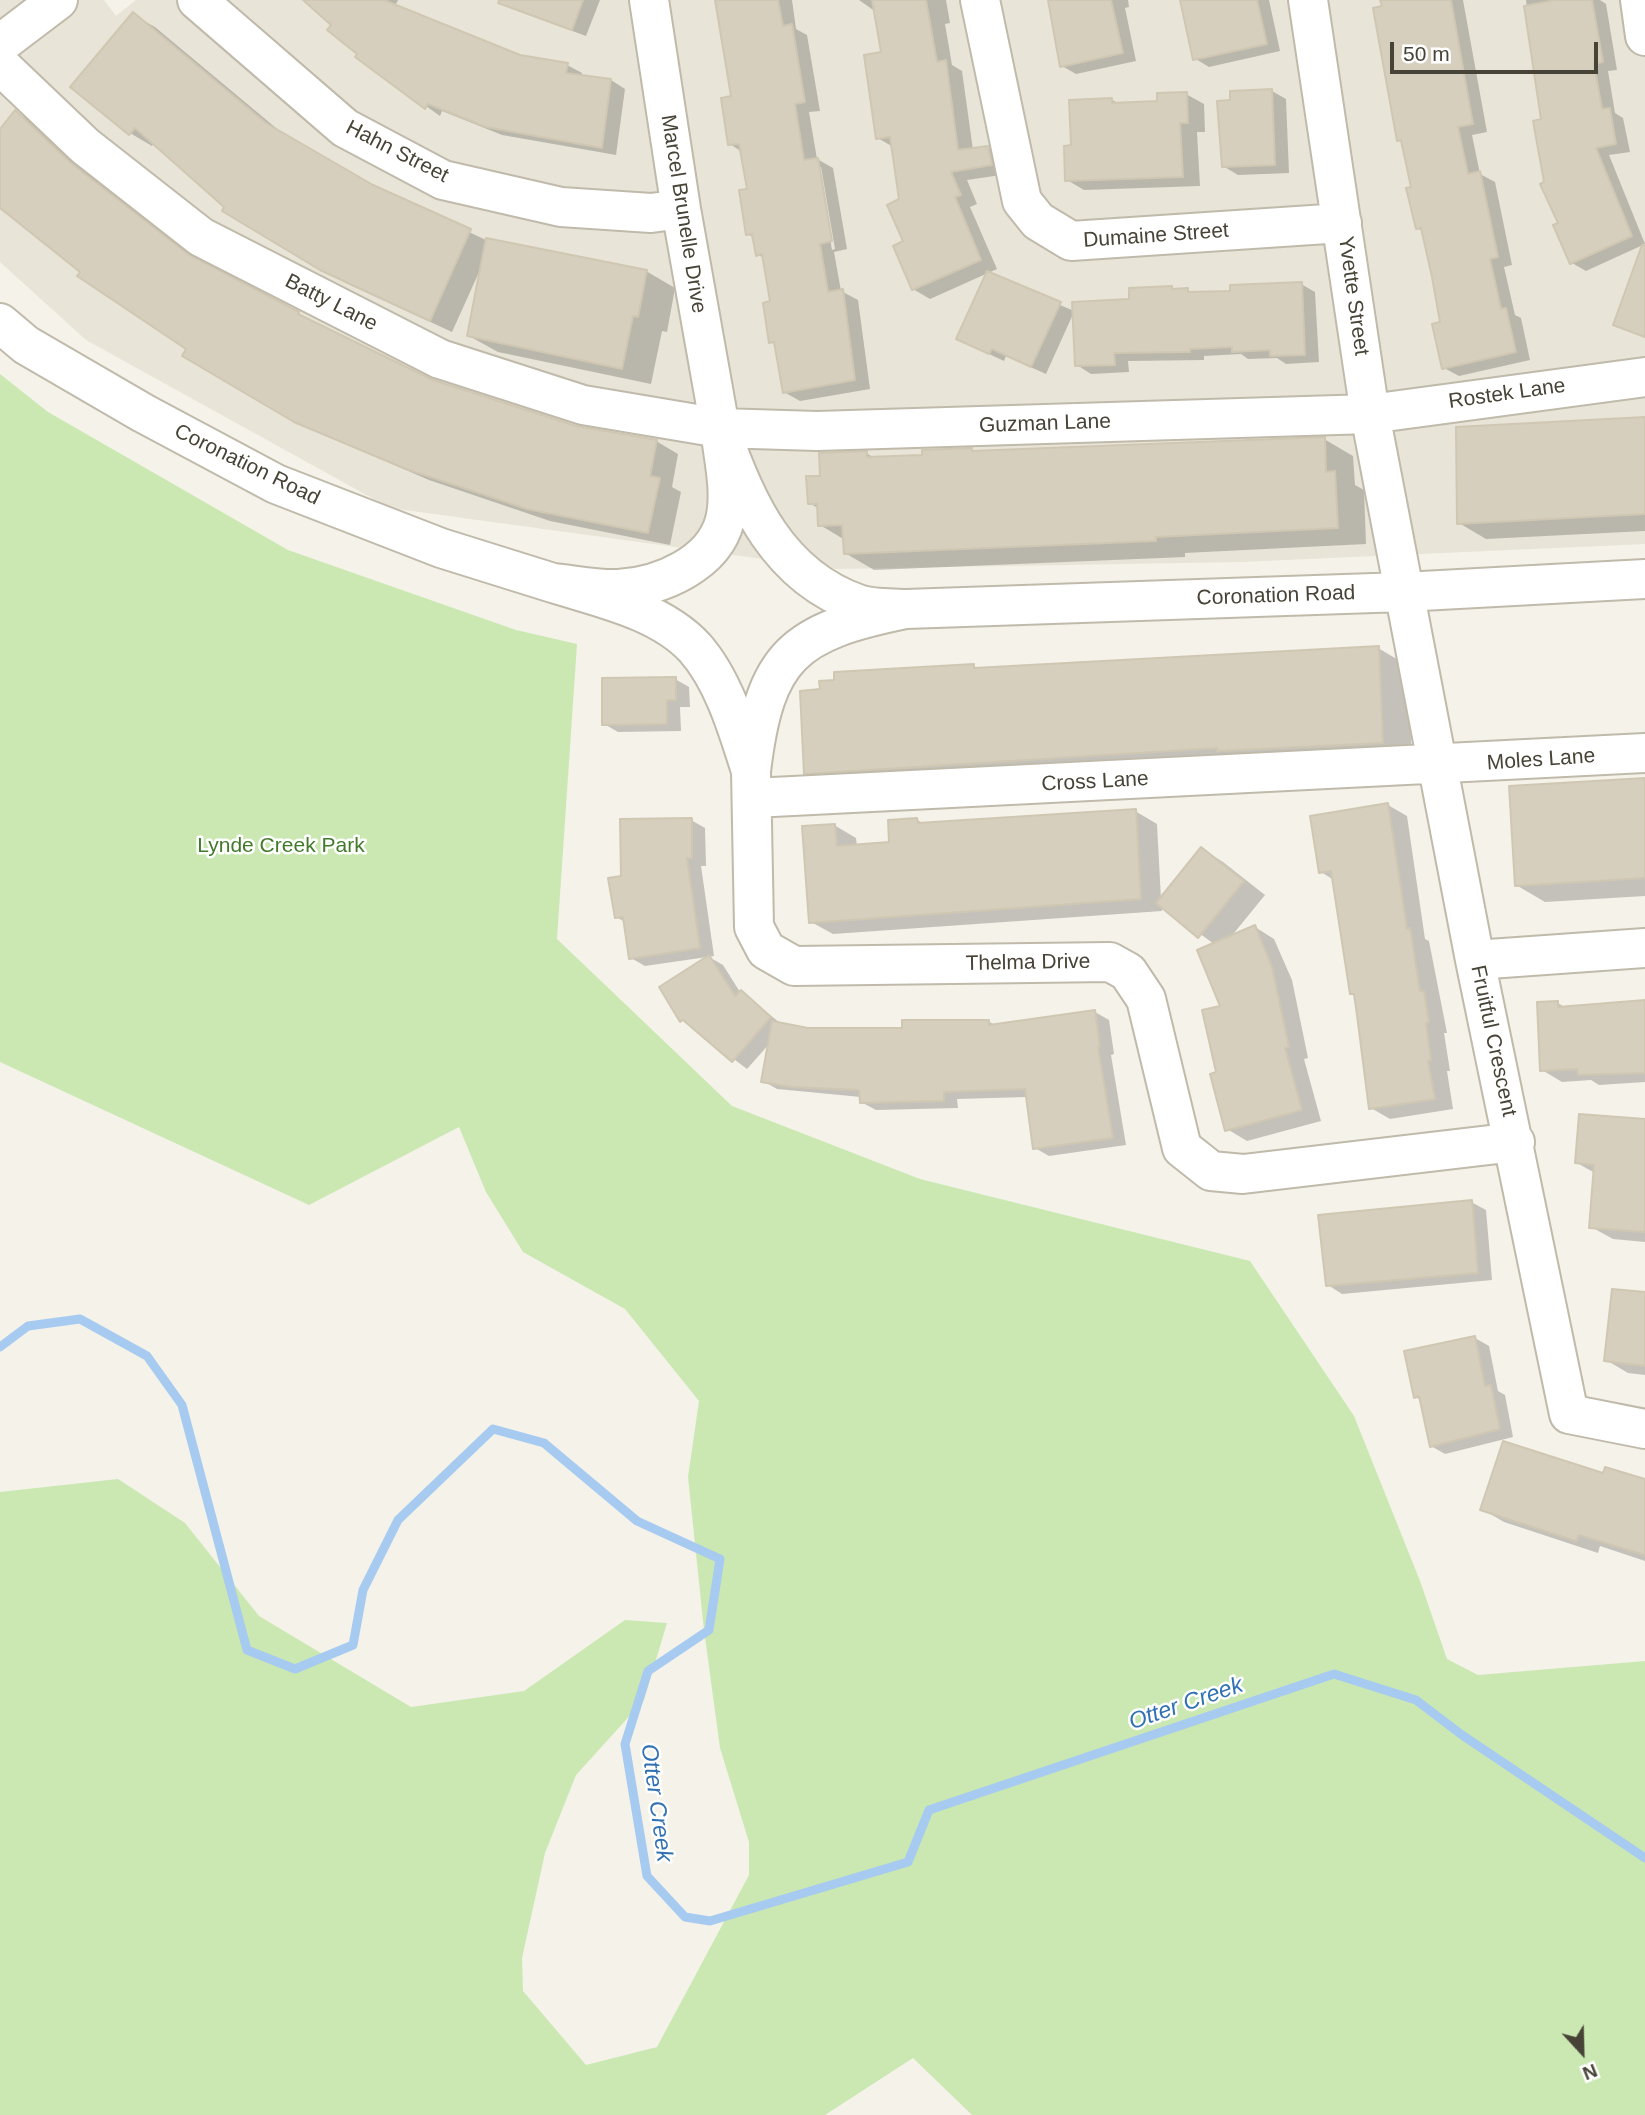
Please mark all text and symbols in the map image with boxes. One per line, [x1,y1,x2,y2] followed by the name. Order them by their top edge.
[1393,28,1601,72] scale bar
[1403,42,1450,65] text: 50 m
[655,113,711,315] street label: Marcel Brunelle Drive
[341,115,453,189] street label: Hahn Street
[1082,218,1230,254] street label: Dumaine Street
[1332,235,1374,357] street label: Yvette Street
[281,269,381,337] street label: Batty Lane
[1447,373,1567,415] street label: Rostek Lane
[979,409,1111,439] street label: Guzman Lane
[170,419,324,511] street label: Coronation Road
[1196,581,1356,611] street label: Coronation Road
[1486,744,1596,776] street label: Moles Lane
[1041,767,1149,797] street label: Cross Lane
[197,833,365,859] park label: Lynde Creek Park
[965,949,1091,977] street label: Thelma Drive
[1465,963,1521,1119] street label: Fruitful Crescent
[1125,1672,1247,1736] water label: Otter Creek
[634,1742,678,1864] water label: Otter Creek
[1547,2017,1617,2087] north arrow
[1580,2060,1600,2084] text: N

